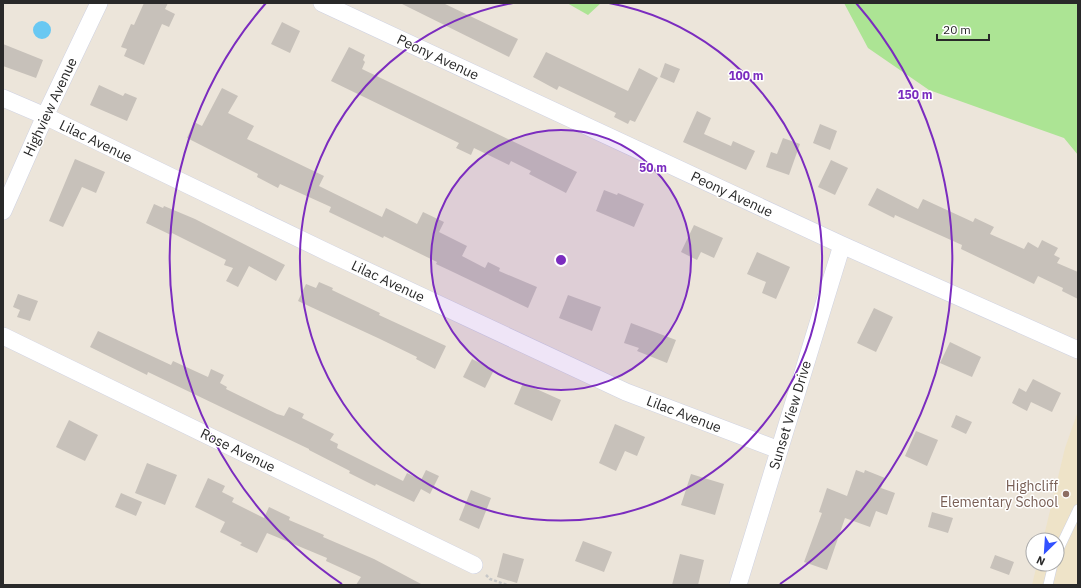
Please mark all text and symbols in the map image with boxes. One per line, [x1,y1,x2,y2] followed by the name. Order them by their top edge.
[937,16,989,42] scale bar
[943,22,971,37] text: 20 m
[394,30,482,84] street label: Peony Avenue
[19,54,81,159] street label: Highview Avenue
[728,68,764,83] text: 100 m
[897,87,933,102] text: 150 m
[57,116,136,167] street label: Lilac Avenue
[639,160,667,175] text: 50 m
[688,167,776,221] street label: Peony Avenue
[554,253,568,267] centre of rings
[348,256,428,306] street label: Lilac Avenue
[765,358,815,472] street label: Sunset View Drive
[644,391,724,437] street label: Lilac Avenue
[198,424,279,476] street label: Rose Avenue
[940,477,1058,511] place label: Highcliff Elementary School
[1061,489,1071,499] marker: Highcliff Elementary School
[1025,532,1065,572] north arrow
[1034,553,1047,569] text: N

